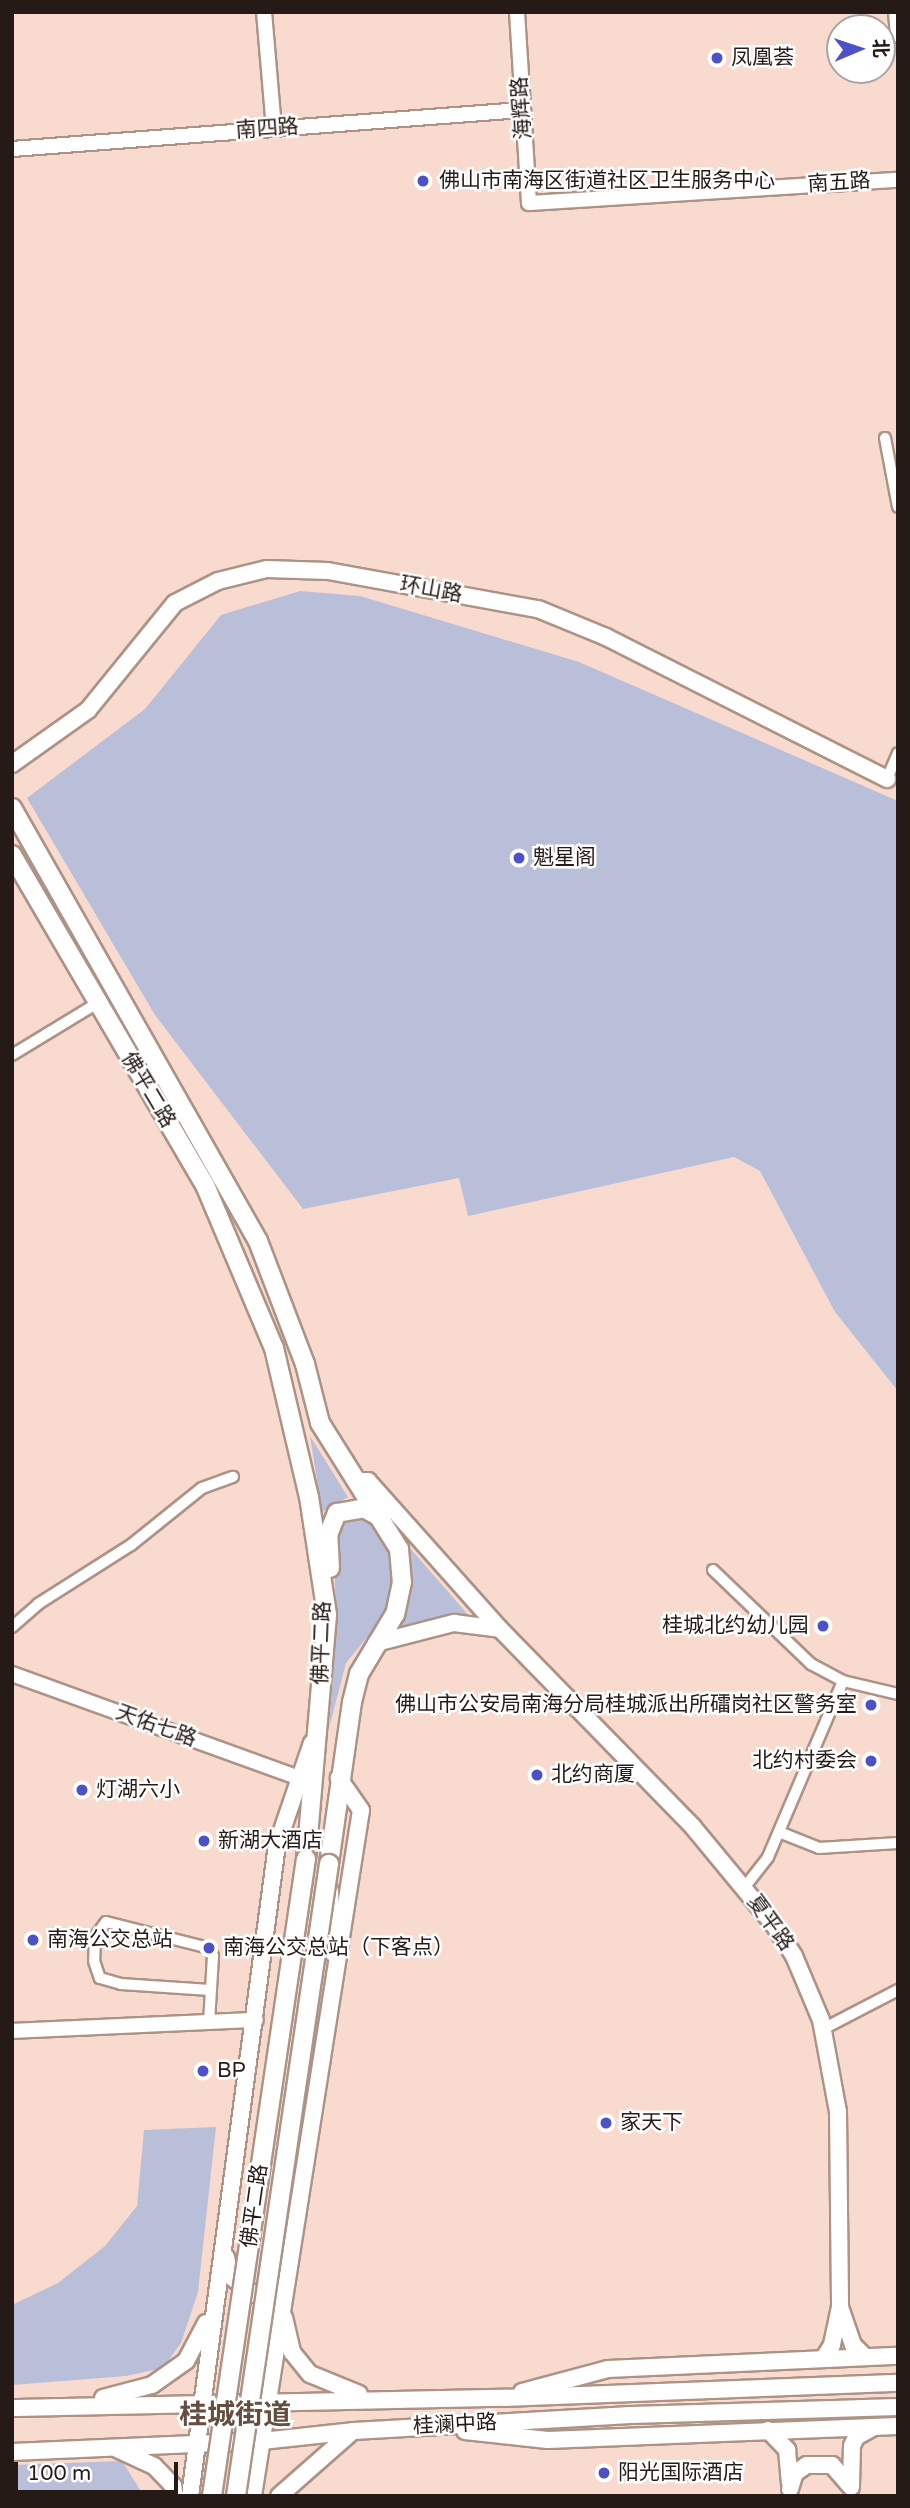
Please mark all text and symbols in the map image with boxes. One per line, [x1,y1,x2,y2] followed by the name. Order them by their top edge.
[826,14,896,84] north arrow
[869,38,891,58] text: 北
[731,45,794,71] place label: 凤凰荟
[709,50,725,66] marker: 凤凰荟
[507,76,537,140] street label: 海辉路
[235,114,299,144] street label: 南四路
[439,168,775,194] place label: 佛山市南海区街道社区卫生服务中心
[807,168,871,198] street label: 南五路
[413,171,433,191] marker: 佛山市南海区街道社区卫生服务中心
[398,572,464,608] street label: 环山路
[533,845,596,871] place label: 魁星阁
[511,850,527,866] marker: 魁星阁
[116,1048,180,1132] street label: 佛平二路
[308,1601,336,1685] street label: 佛平二路
[662,1613,809,1639] place label: 桂城北约幼儿园
[815,1618,831,1634] marker: 桂城北约幼儿园
[395,1692,857,1718] place label: 佛山市公安局南海分局桂城派出所礌岗社区警务室
[863,1697,879,1713] marker: 佛山市公安局南海分局桂城派出所礌岗社区警务室
[112,1700,200,1752] street label: 天佑七路
[752,1748,857,1774] place label: 北约村委会
[863,1753,879,1769] marker: 北约村委会
[551,1762,635,1788] place label: 北约商厦
[529,1767,545,1783] marker: 北约商厦
[96,1777,180,1803] place label: 灯湖六小
[74,1782,90,1798] marker: 灯湖六小
[218,1828,323,1854] place label: 新湖大酒店
[196,1833,212,1849] marker: 新湖大酒店
[741,1890,799,1956] street label: 夏平路
[47,1927,173,1953] place label: 南海公交总站
[25,1932,41,1948] marker: 南海公交总站
[223,1935,454,1961] place label: 南海公交总站（下客点）
[201,1940,217,1956] marker: 南海公交总站（下客点）
[217,2058,246,2084] place label: BP
[195,2063,211,2079] marker: BP
[620,2110,683,2136] place label: 家天下
[598,2115,614,2131] marker: 家天下
[237,2163,273,2249] street label: 佛平二路
[179,2398,291,2432] district label: 桂城街道
[412,2410,498,2440] street label: 桂澜中路
[18,2448,182,2492] scale bar
[618,2460,744,2486] place label: 阳光国际酒店
[27,2461,91,2486] text: 100 m
[596,2465,612,2481] marker: 阳光国际酒店

